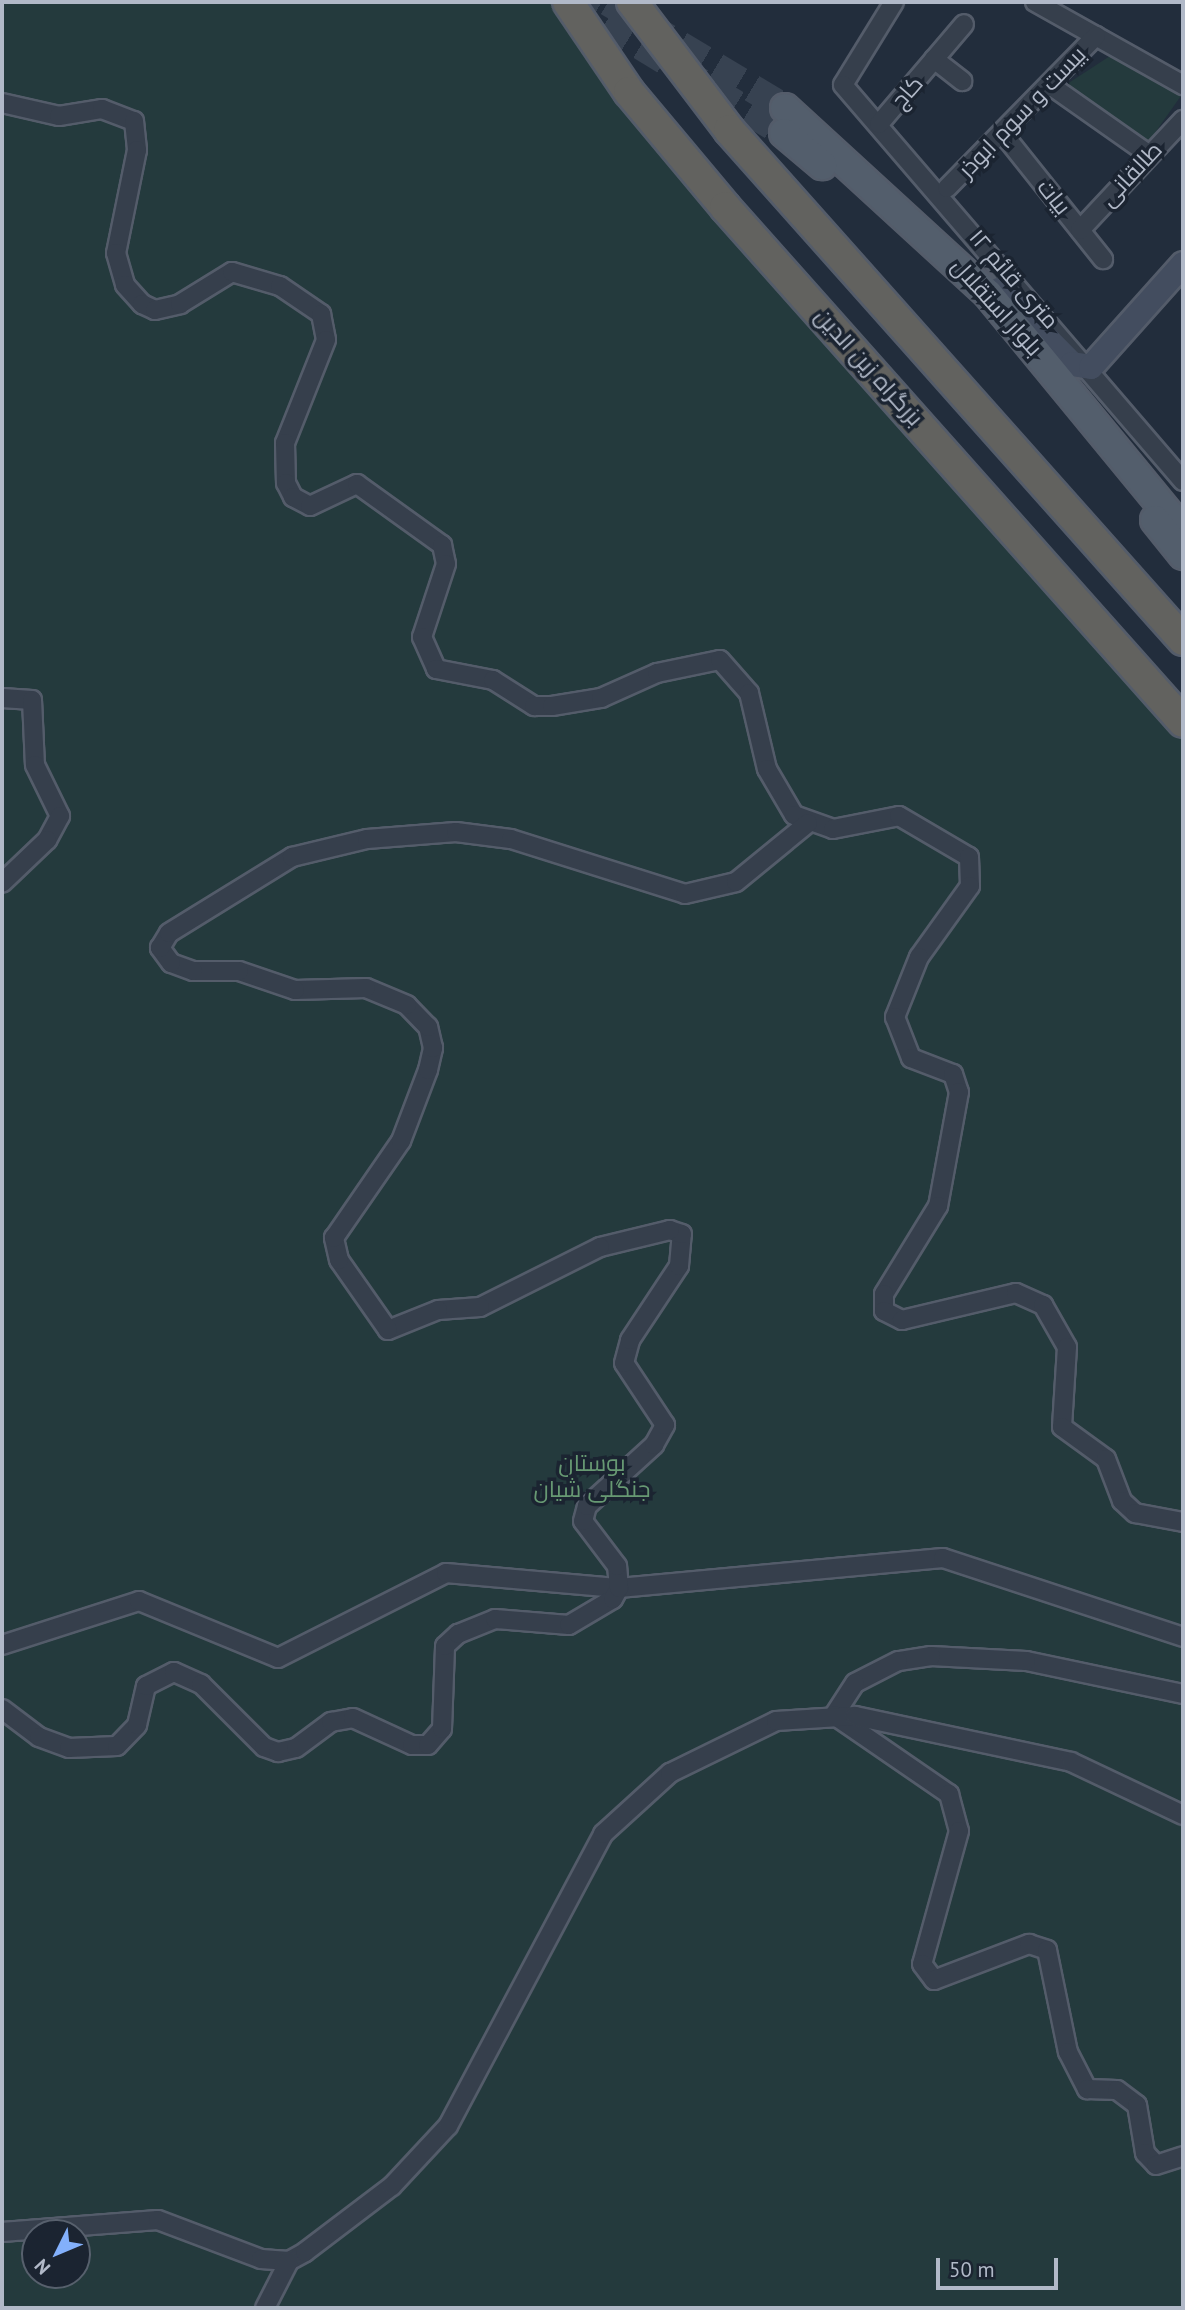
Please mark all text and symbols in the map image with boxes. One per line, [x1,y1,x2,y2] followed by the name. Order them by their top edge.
[952,41,1092,183] street label: بیست و سوم ابوذر
[885,70,929,114] street label: کاج
[1094,136,1168,212] street label: طالقانی
[1031,174,1077,220] street label: بیات
[963,224,1065,334] street label: ۱۲ متری قائم
[946,252,1048,362] street label: بلوار استقلال
[809,303,929,431] street label: بزرگراه زین الدین
[533,1449,651,1503] park label: بوستان جنگلی شیان
[21,2219,91,2289] north arrow
[940,2244,1062,2288] scale bar
[29,2254,55,2280] text: N
[949,2256,995,2283] text: 50 m

